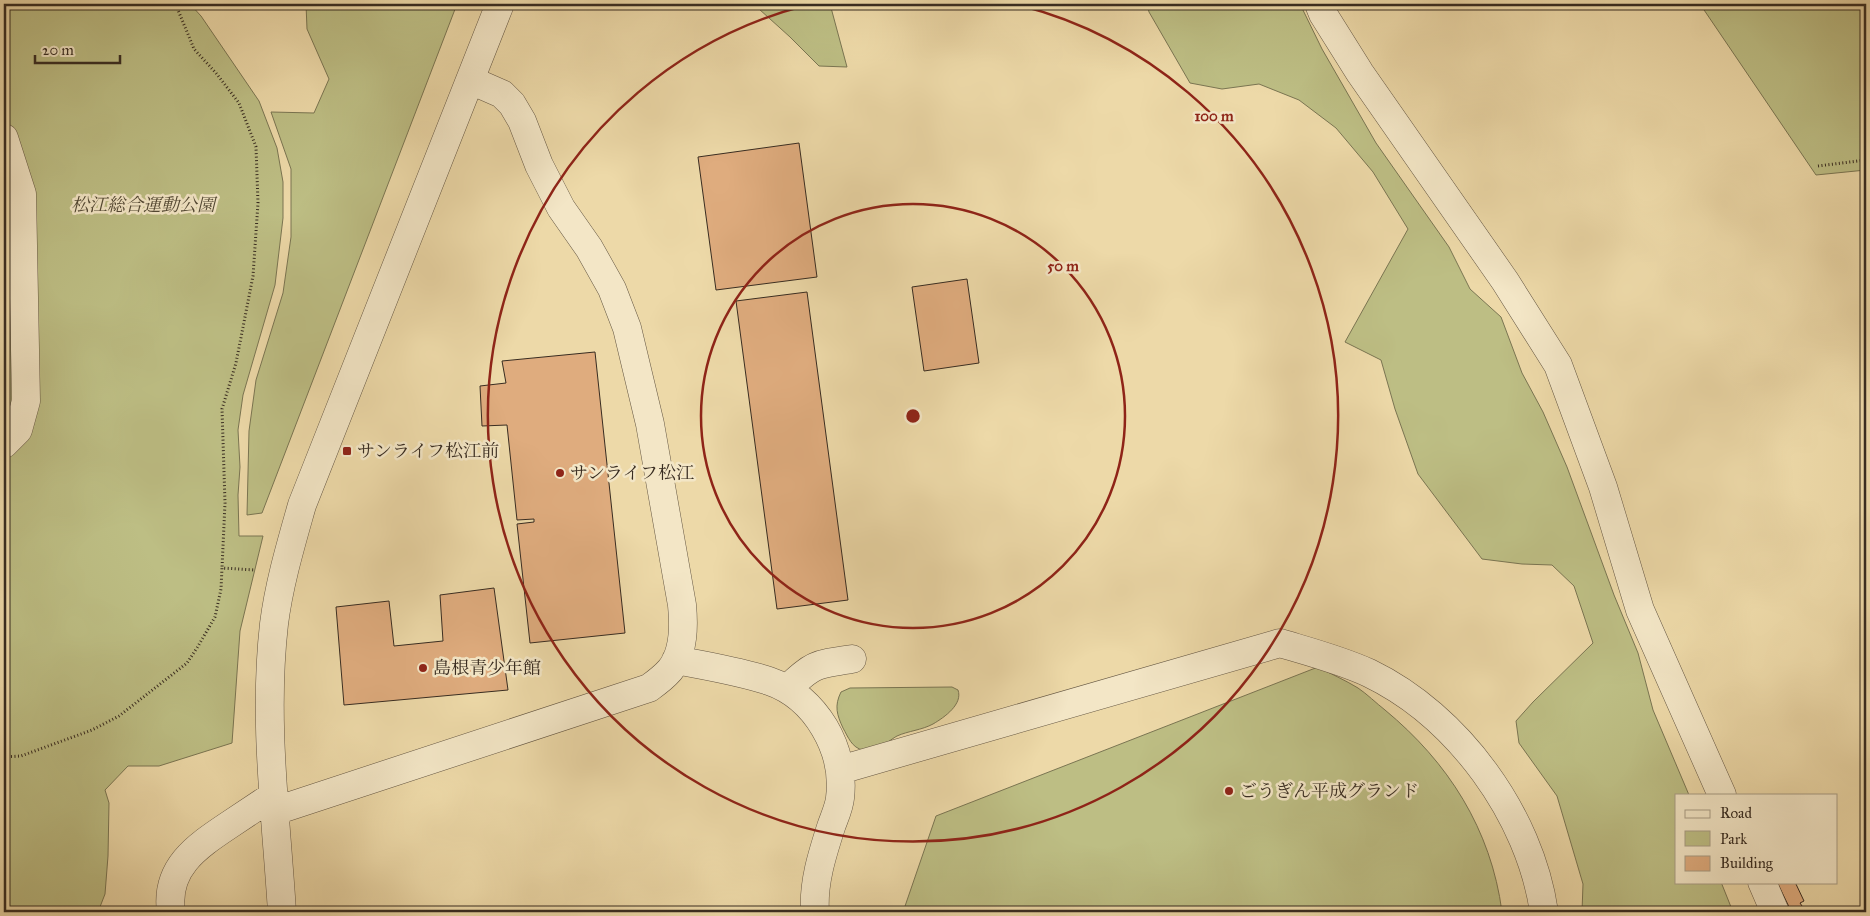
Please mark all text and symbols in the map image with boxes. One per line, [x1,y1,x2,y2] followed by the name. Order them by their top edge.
[35,32,120,64] scale bar
[42,41,74,59] text: 20 m
[1194,107,1234,125] text: 100 m
[71,194,218,216] park label: 松江総合運動公園
[1047,257,1079,275] text: 50 m
[904,407,922,425] centre of rings
[357,440,499,462] place label: サンライフ松江前
[341,445,353,457] marker: サンライフ松江前
[570,462,694,484] place label: サンライフ松江
[554,467,566,479] marker: サンライフ松江
[433,657,541,679] place label: 島根青少年館
[417,662,429,674] marker: 島根青少年館
[1239,780,1419,802] place label: ごうぎん平成グランド
[1223,785,1235,797] marker: ごうぎん平成グランド
[1675,794,1838,884] legend
[1720,804,1752,822] text: Road
[1720,830,1747,848] text: Park
[1720,854,1774,872] text: Building

